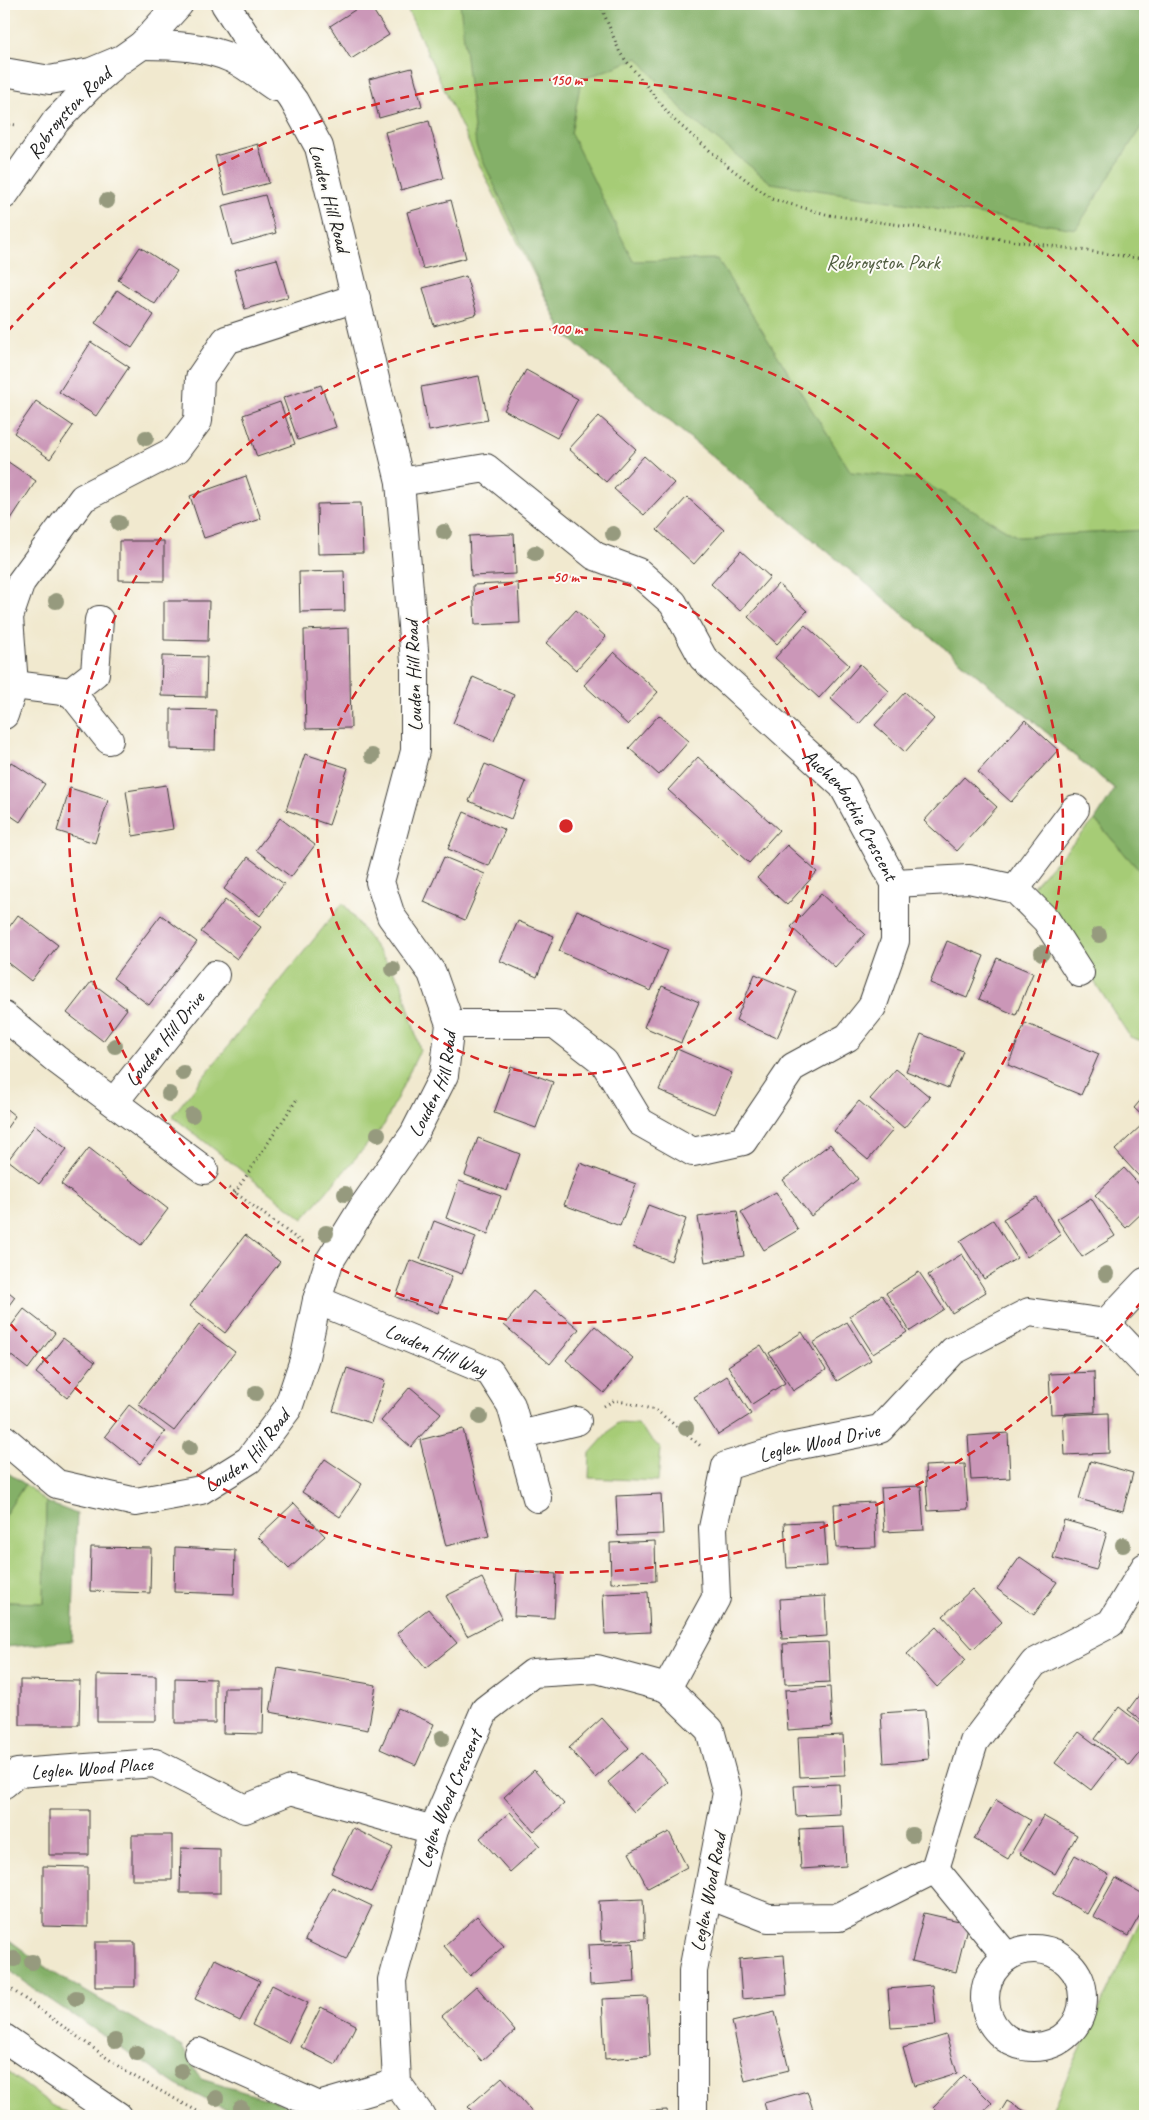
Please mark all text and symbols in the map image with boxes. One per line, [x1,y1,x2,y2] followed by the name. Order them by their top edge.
[21,60,119,164] street label: Robroyston Road
[550,71,584,90] text: 150 m
[303,141,357,258] street label: Louden Hill Road
[826,250,941,275] park label: Robroyston Park
[550,320,584,339] text: 100 m
[553,568,580,587] text: 50 m
[399,617,428,732] street label: Louden Hill Road
[798,744,904,887] street label: Auchenbothie Crescent
[557,817,575,835] centre of rings
[120,985,211,1091] street label: Louden Hill Drive
[403,1027,462,1141] street label: Louden Hill Road
[382,1318,491,1383] street label: Louden Hill Way
[200,1402,297,1498] street label: Louden Hill Road
[756,1417,883,1468] street label: Leglen Wood Drive
[411,1723,489,1871] street label: Leglen Wood Crescent
[30,1751,155,1785] street label: Leglen Wood Place
[685,1828,733,1953] street label: Leglen Wood Road

